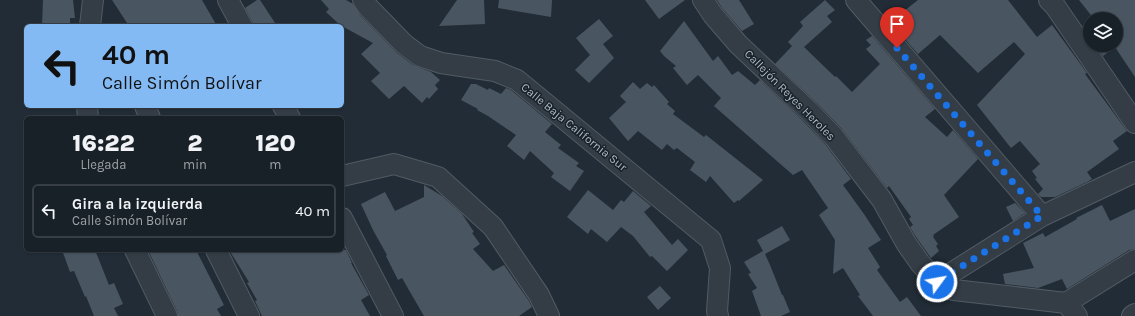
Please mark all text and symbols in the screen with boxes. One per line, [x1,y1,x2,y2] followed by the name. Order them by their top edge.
[880,7.0,914,48] pin
[1083,12,1123,52] map controls
[1083,12,1123,52] button: layers
[886,13,908,35] icon: arrive
[102,38,170,71] text: 40 m
[36,40,88,92] icon: left
[742,47,838,143] street label: Callejón Reyes Heroles
[102,72,262,94] text: Calle Simón Bolívar
[518,80,630,174] street label: Calle Baja California Sur
[72,129,135,157] text: 16:22
[187,129,203,157] text: 2
[255,129,296,157] text: 120
[81,157,126,172] text: Llegada
[183,157,207,172] text: min
[269,157,281,172] text: m
[72,195,203,213] text: Gira a la izquierda
[38,200,60,222] icon: left
[295,202,330,220] text: 40 m
[72,213,187,228] text: Calle Simón Bolívar
[916,261,958,303] position arrow

